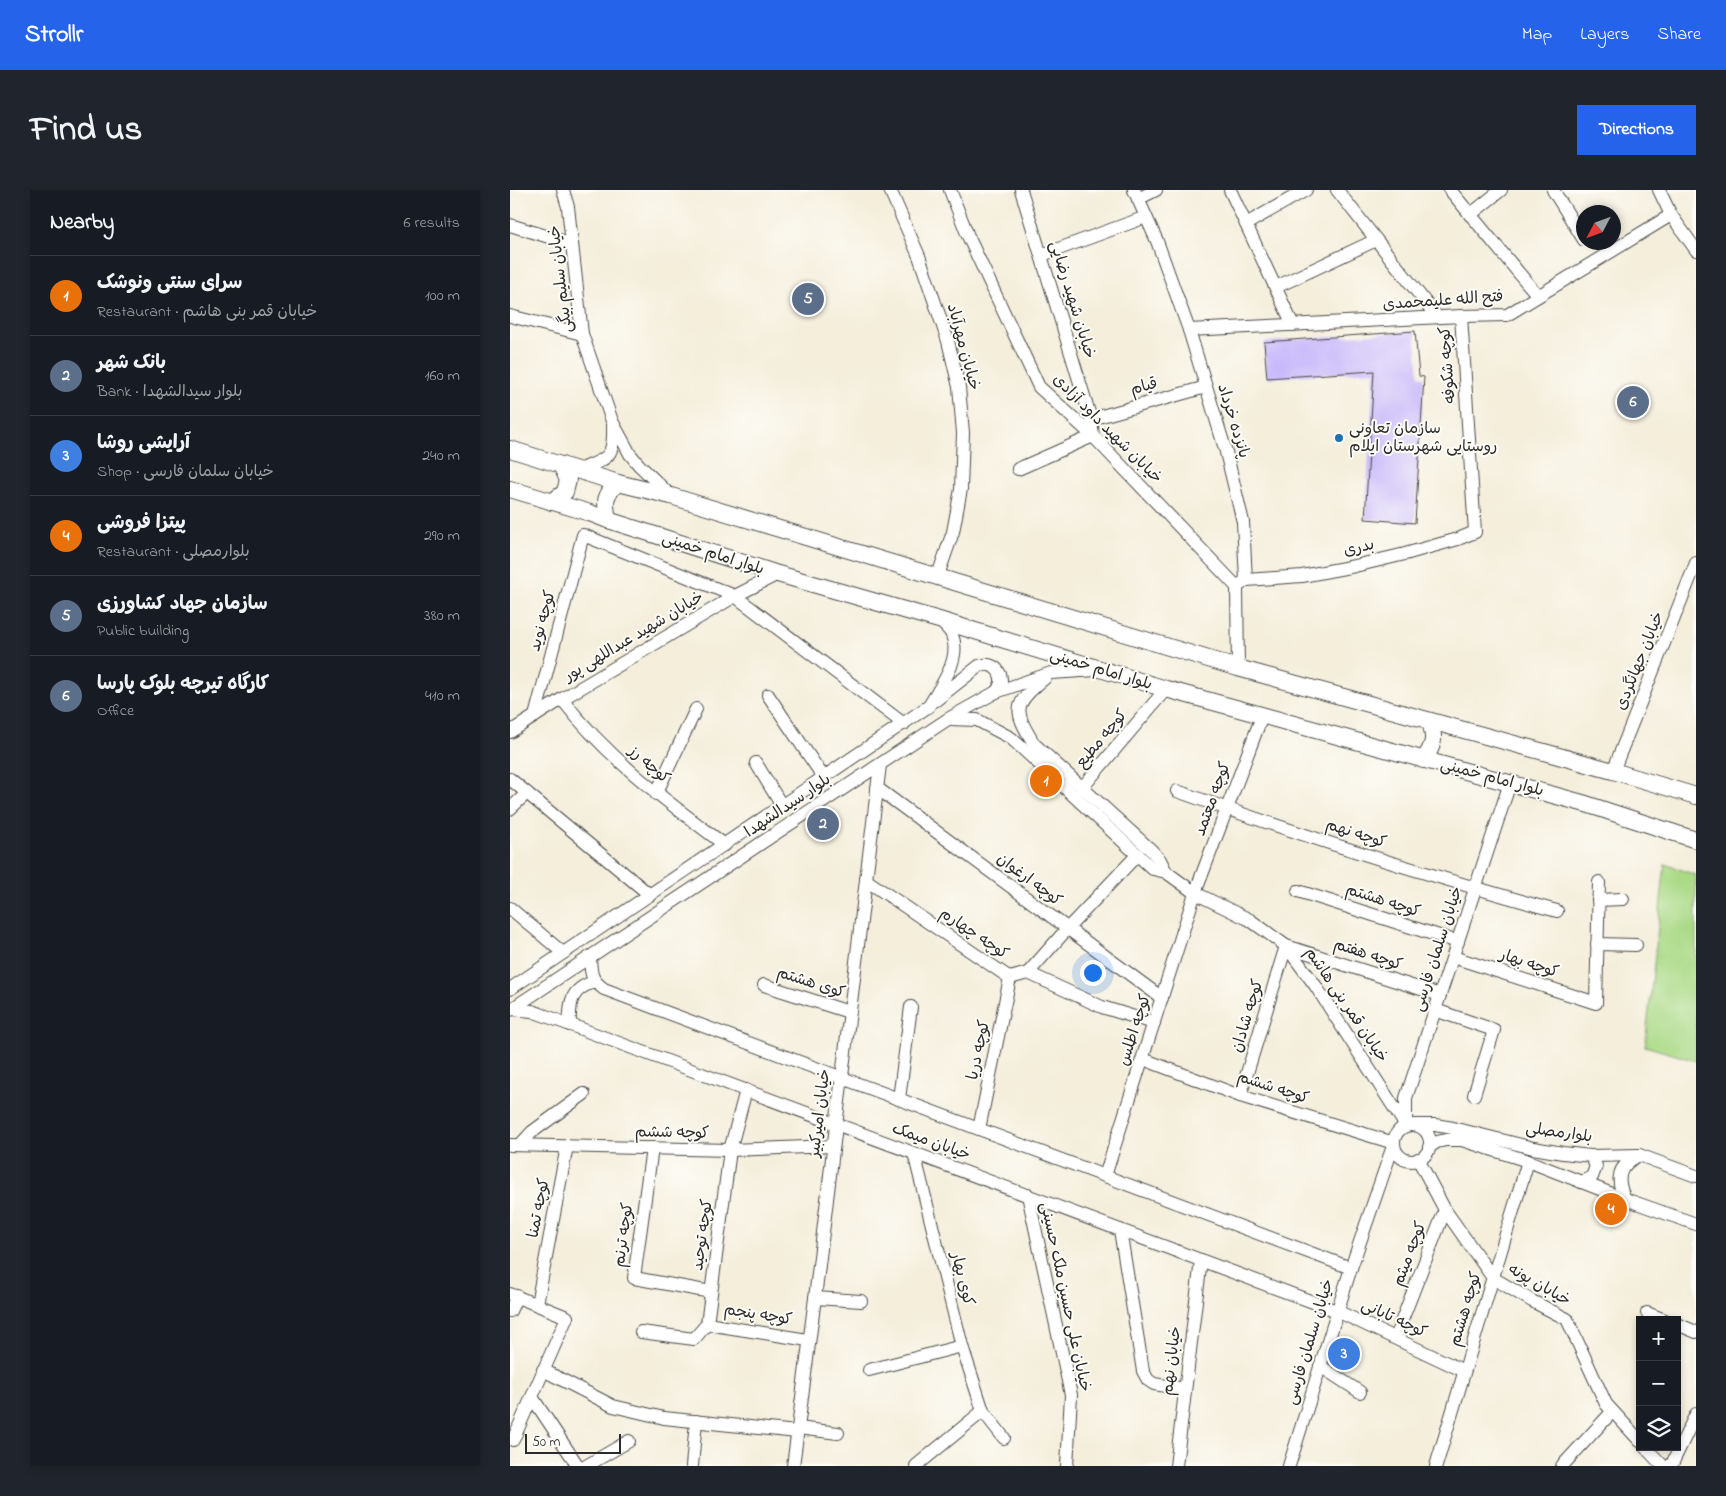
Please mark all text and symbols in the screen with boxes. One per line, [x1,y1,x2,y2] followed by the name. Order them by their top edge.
[25,18,83,53] text: Strollr
[1522,22,1552,48] text: Map
[1580,22,1630,48] text: Layers
[1658,22,1701,48] text: Share
[30,105,142,156] text: Find us
[1577,105,1696,155] button: Directions
[1576,205,1621,250] north arrow
[50,208,114,238] text: Nearby
[403,211,460,235] text: 6 results
[542,224,580,334] street label: خیابان سلیم بیگی
[1043,238,1101,362] street label: خیابان شهید رضایی
[97,270,242,297] text: سرای سنتی ونوشک
[792,280,824,318] pin: 5
[63,284,69,308] text: 1
[425,284,460,308] text: 100 m
[1382,285,1504,317] street label: فتح الله علیمحمدی
[97,300,317,324] text: Restaurant · خیابان قمر بنی هاشم
[940,301,986,393] street label: خیابان مهرآباد
[1433,326,1463,404] street label: کوچه شکوفه
[97,350,166,377] text: بانک شهر
[62,364,70,388] text: 2
[425,364,460,388] text: 160 m
[1046,368,1168,490] street label: خیابان شهید داود آزادی
[1128,372,1160,402] street label: قیام
[97,380,243,404] text: Bank · بلوار سیدالشهدا
[1210,381,1256,461] street label: پانزده خرداد
[1617,383,1649,421] pin: 6
[1349,417,1497,459] place label: سازمان تعاونی روستایی شهرستان ایلام
[97,430,190,457] text: آرایشی روشا
[1333,432,1345,444] marker: سازمان تعاونی روستایی شهرستان ایلام
[63,444,69,468] text: 3
[422,444,460,468] text: 240 m
[97,460,274,484] text: Shop · خیابان سلمان فارسی
[97,510,186,537] text: پیتزا فروشی
[63,524,69,548] text: 4
[424,524,460,548] text: 290 m
[659,526,767,582] street label: بلوار امام خمینی
[1341,533,1377,563] street label: بدری
[97,540,250,564] text: Restaurant · بلوارمصلی
[558,586,709,689] street label: خیابان شهید عبداللهی پور
[523,588,563,654] street label: کوچه نوید
[97,591,268,618] text: سازمان جهاد کشاورزی
[61,604,71,628] text: 5
[424,604,460,628] text: 380 m
[1609,608,1671,714] street label: خیابان جهانگردی
[97,619,189,643] text: Public building
[1047,643,1155,697] street label: بلوار امام خمینی
[97,671,269,698] text: کارگاه تیرچه بلوک پارسا
[62,684,70,708] text: 6
[425,684,460,708] text: 410 m
[97,699,134,723] text: Office
[1070,704,1134,774] street label: کوچه مطیع
[621,739,675,790] street label: کوچه رز
[1438,753,1546,803] street label: بلوار امام خمینی
[1189,758,1238,839] street label: کوچه معتمد
[1030,762,1062,800] pin: 1
[740,768,836,844] street label: بلوار سیدالشهدا
[807,805,839,843] pin: 2
[1322,813,1390,855] street label: کوچه نهم
[991,847,1067,913] street label: کوچه ارغوان
[1343,878,1423,924] street label: کوچه هشتم
[1406,883,1470,1015] street label: خیابان سلمان فارسی
[935,902,1013,966] street label: کوچه چهارم
[1331,933,1406,977] street label: کوچه هفتم
[1298,942,1394,1068] street label: خیابان قمر بنی هاشم
[1494,943,1562,985] street label: کوچه بهار
[1080,960,1106,986] your location
[774,961,848,1005] street label: کوی هشتم
[1226,976,1271,1056] street label: کوچه شادان
[1112,991,1158,1069] street label: کوچه اطلس
[961,1018,997,1082] street label: کوچه دریا
[1234,1065,1312,1111] street label: کوچه ششم
[802,1068,837,1160] street label: خیابان امیرکبیر
[1524,1116,1594,1150] street label: بلوارمصلی
[888,1117,974,1167] street label: خیابان میمک
[635,1120,710,1146] street label: کوچه ششم
[521,1176,557,1240] street label: کوچه تمنا
[1595,1190,1627,1228] pin: 4
[686,1198,720,1272] street label: کوچه توحید
[1033,1200,1097,1394] street label: خیابان علی حسین ملک حسینی
[608,1201,640,1269] street label: کوچه ترنم
[1387,1218,1433,1290] street label: کوچه میثم
[943,1248,980,1308] street label: کوی بهار
[1503,1257,1575,1313] street label: خیابان پونه
[1443,1269,1489,1349] street label: کوچه هشتم
[1279,1276,1341,1408] street label: خیابان سلمان فارسی
[1357,1293,1431,1345] street label: کوچه تابانی
[722,1298,794,1332] street label: کوچه پنجم
[1636,1316,1681,1451] map controls
[1636,1316,1681,1361] button: +
[1156,1325,1188,1397] street label: خیابان نهم
[1328,1335,1360,1373] pin: 3
[1636,1361,1681,1406] button: −
[1636,1406,1681,1451] button: layers
[525,1431,621,1454] scale bar
[532,1432,560,1453] text: 50 m

